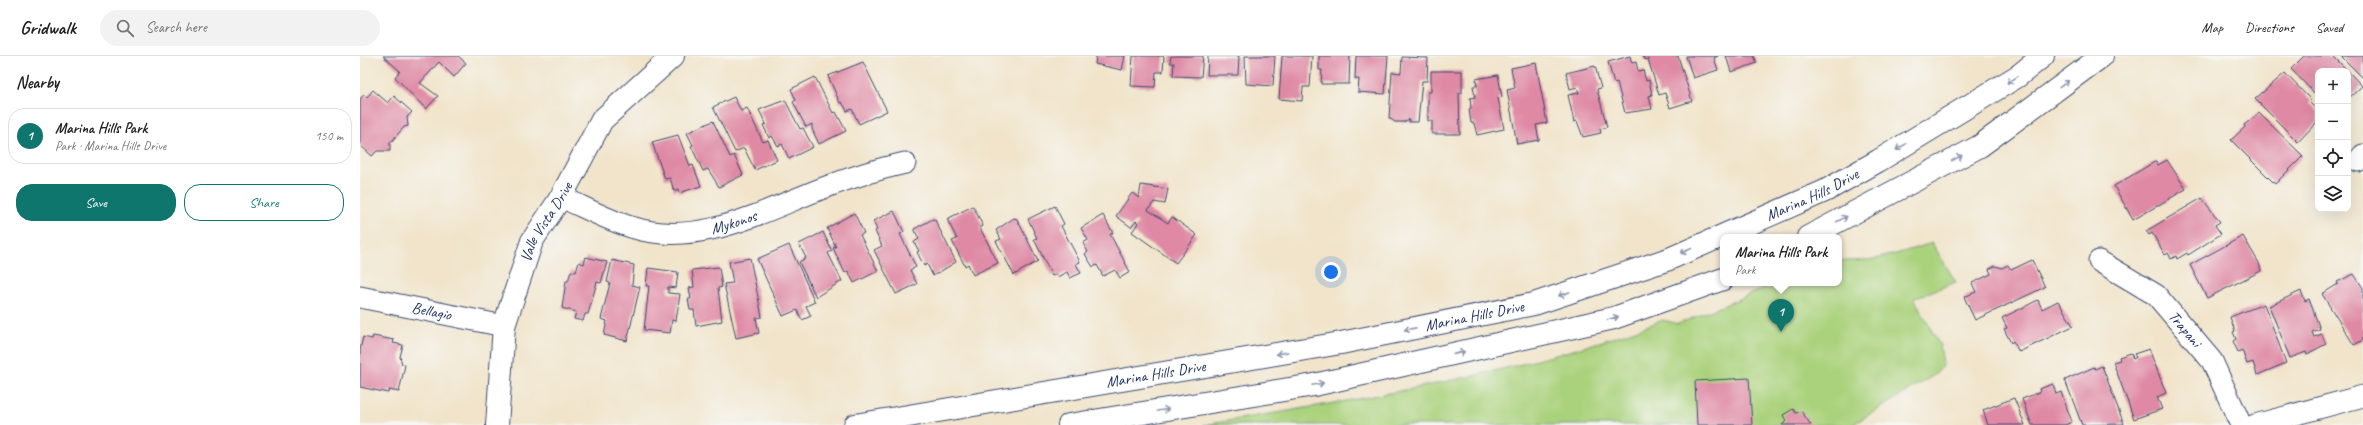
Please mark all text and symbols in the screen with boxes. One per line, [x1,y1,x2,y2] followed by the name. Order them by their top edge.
[100,10,380,46] search box
[20,16,76,40] text: Gridwalk
[114,17,136,39] icon: search
[146,18,207,37] text: Search here
[2202,19,2223,36] text: Map
[2245,19,2294,36] text: Directions
[2316,19,2343,36] text: Saved
[2315,68,2351,212] map controls
[2315,68,2351,104] button: +
[16,72,59,93] text: Nearby
[2006,76,2018,84] one-way arrow
[2058,80,2069,88] one-way arrow
[2315,104,2351,140] button: −
[55,119,147,138] text: Marina Hills Park
[27,128,33,144] text: 1
[315,128,343,144] text: 150 m
[55,138,166,154] text: Park · Marina Hills Drive
[2315,140,2351,176] button: locate
[1895,144,1907,152] one-way arrow
[1951,154,1963,161] one-way arrow
[1763,163,1864,226] street label: Marina Hills Drive
[2315,176,2351,212] button: layers
[516,177,578,265] street label: Valle Vista Drive
[16,184,176,221] button: Save
[184,184,344,221] button: Share
[709,205,761,239] street label: Mykonos
[1836,215,1848,222] one-way arrow
[1720,234,1842,286] popup
[1735,243,1827,262] text: Marina Hills Park
[1681,248,1693,255] one-way arrow
[1321,262,1341,282] your location
[1735,262,1756,278] text: Park
[1558,291,1571,298] one-way arrow
[1423,296,1527,336] street label: Marina Hills Drive
[410,298,454,325] street label: Bellagio
[1768,299,1794,332] pin: 1
[2164,307,2207,353] street label: Trapani
[1606,314,1619,321] one-way arrow
[1404,325,1417,333] one-way arrow
[1452,348,1465,356] one-way arrow
[1276,349,1289,357] one-way arrow
[1105,356,1209,392] street label: Marina Hills Drive
[1312,379,1325,387] one-way arrow
[1156,406,1169,414] one-way arrow

